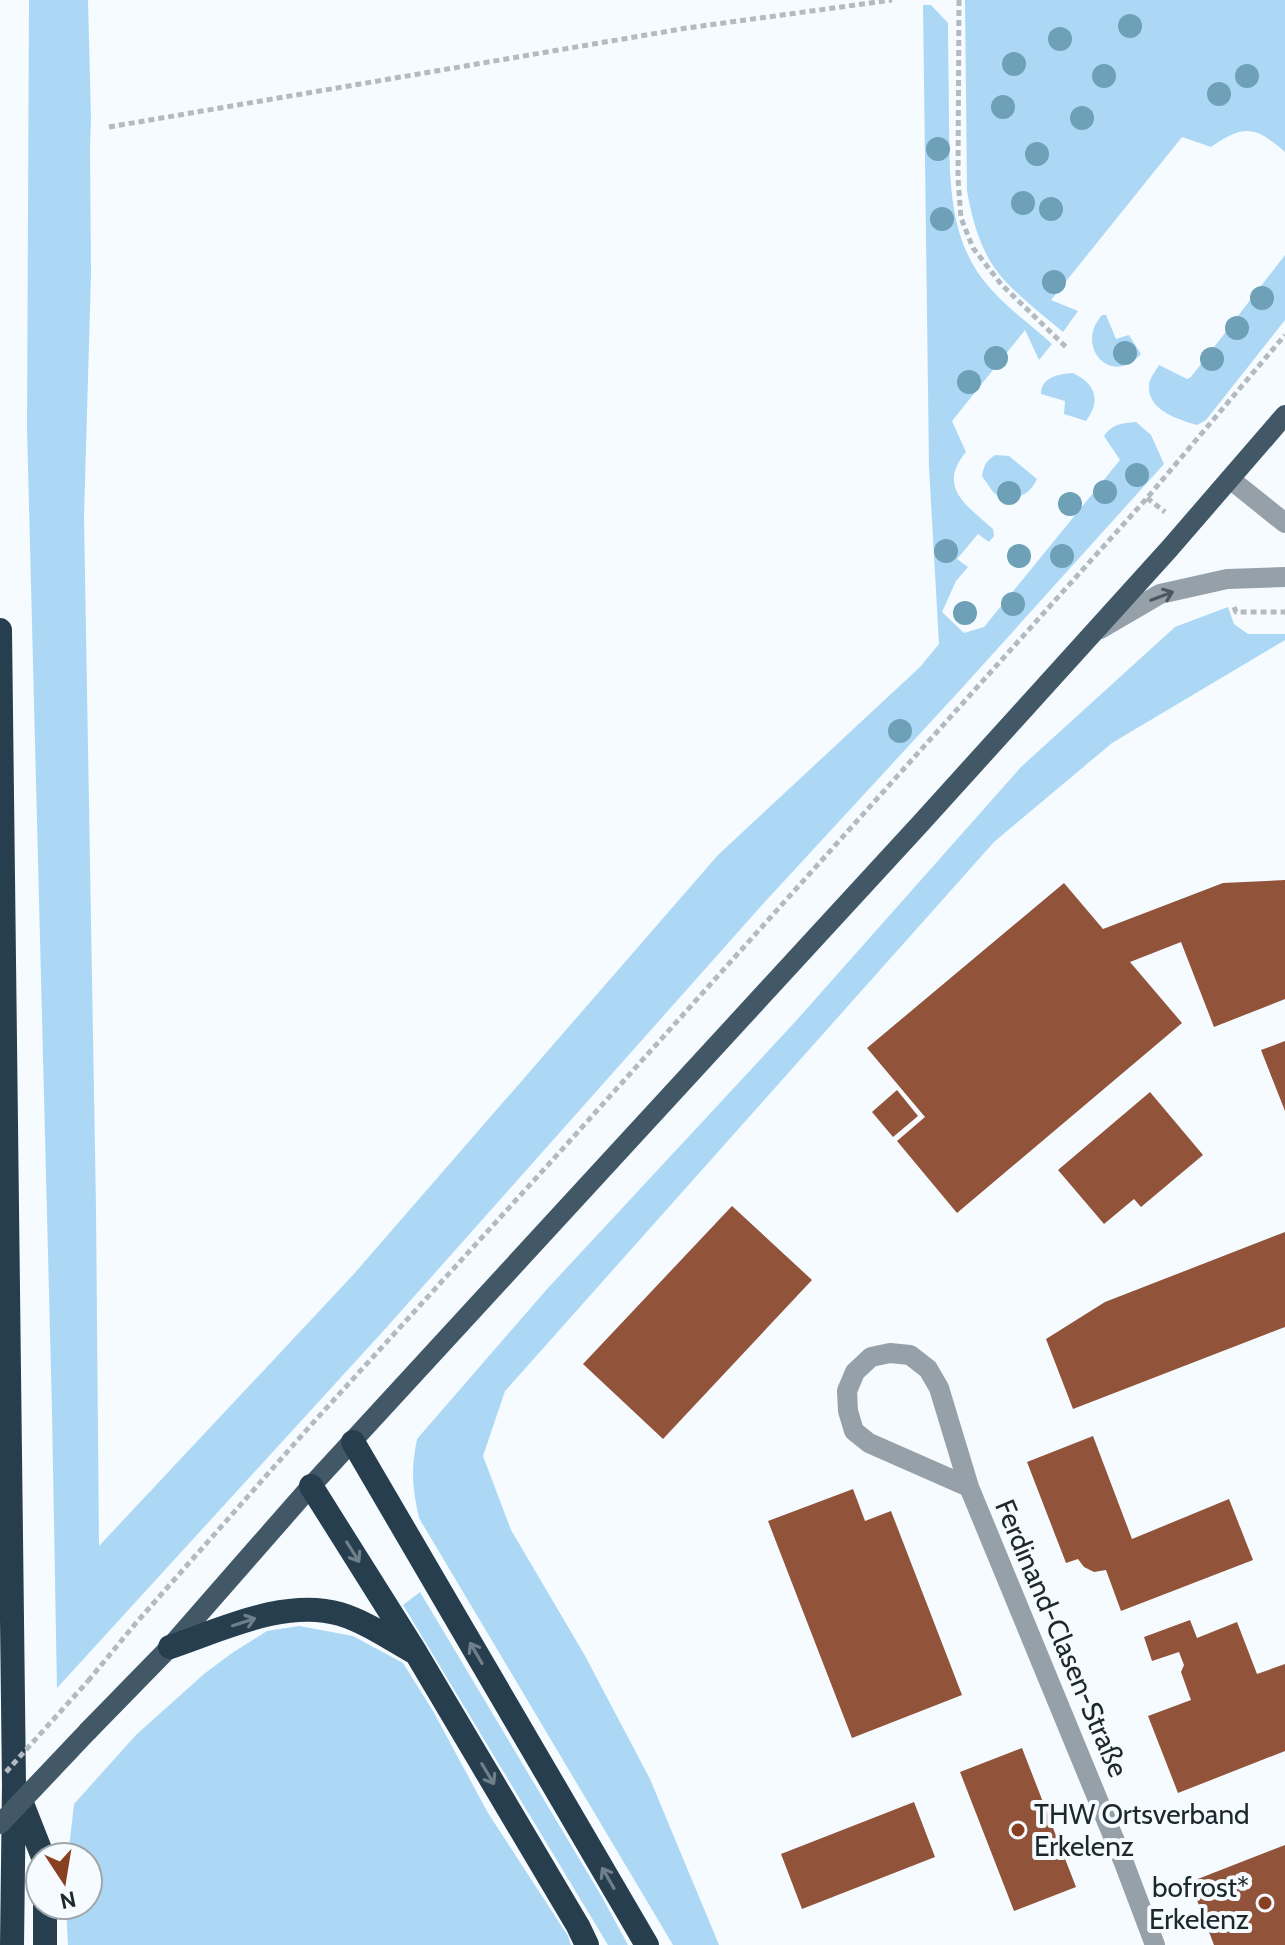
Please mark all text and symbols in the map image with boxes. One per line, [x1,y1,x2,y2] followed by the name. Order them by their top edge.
[1149,588,1174,602] one-way arrow
[988,1494,1136,1782] street label: Ferdinand-Clasen-Straße
[345,1540,361,1563] one-way arrow
[231,1614,256,1629] one-way arrow
[468,1642,484,1665] one-way arrow
[480,1762,496,1785] one-way arrow
[1034,1797,1250,1863] place label: THW Ortsverband Erkelenz
[1009,1821,1027,1839] marker: THW Ortsverband Erkelenz
[24,1841,104,1921] north arrow
[600,1867,616,1890] one-way arrow
[1149,1870,1249,1936] place label: bofrost* Erkelenz
[58,1885,78,1915] text: N
[1256,1894,1274,1912] marker: bofrost* Erkelenz

